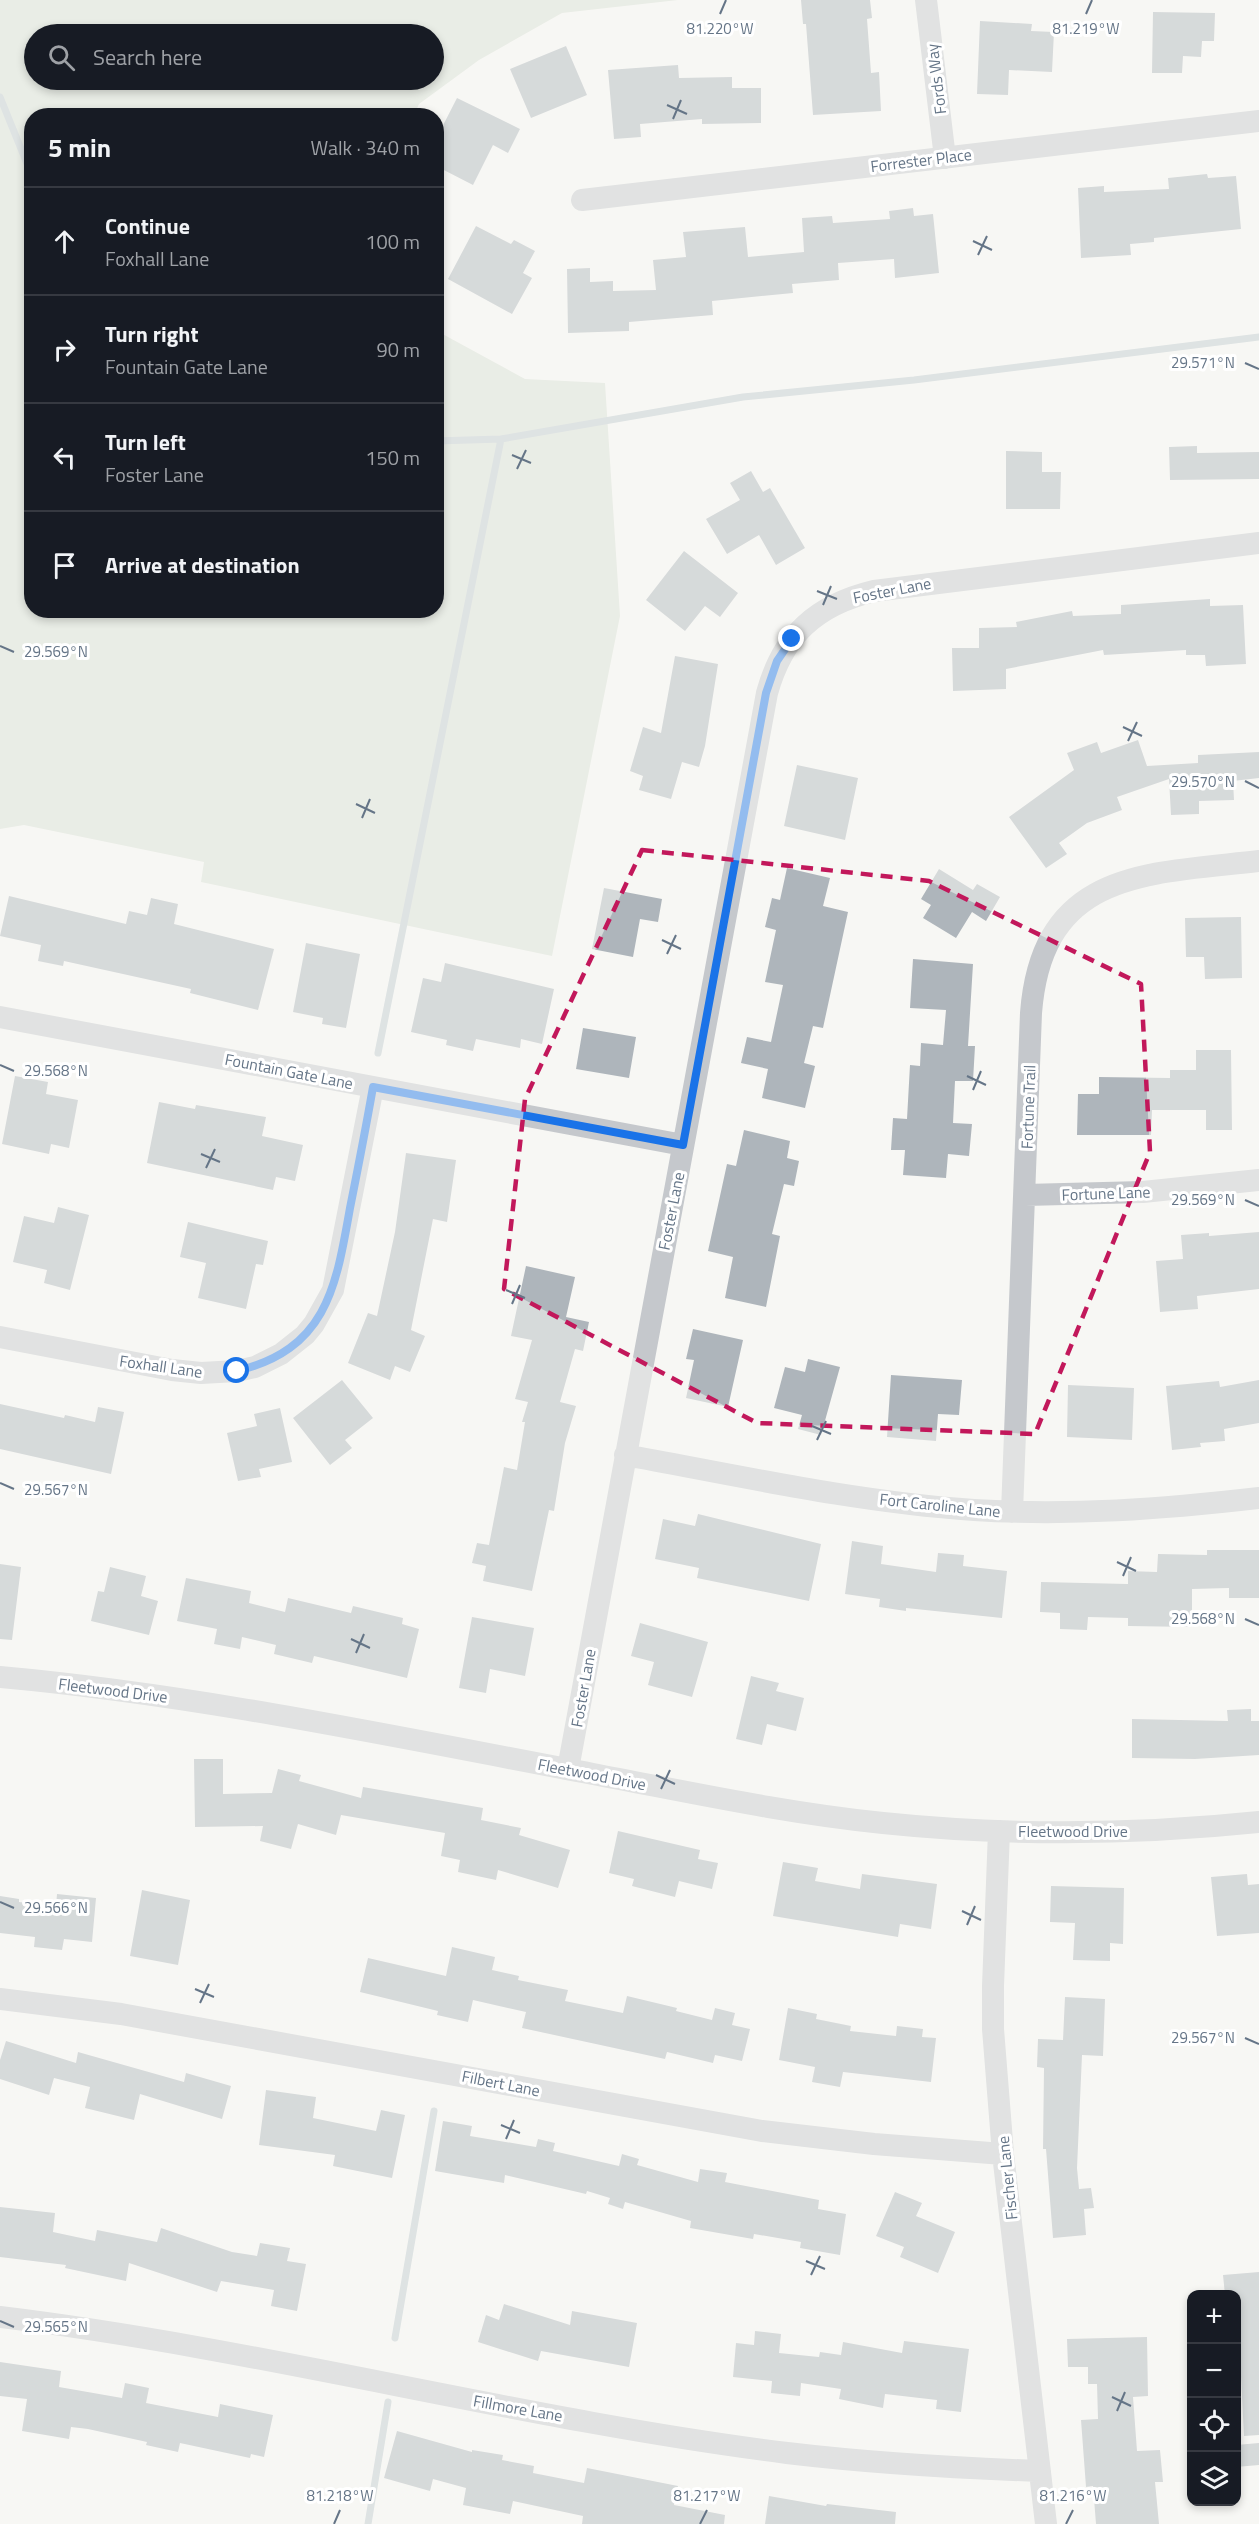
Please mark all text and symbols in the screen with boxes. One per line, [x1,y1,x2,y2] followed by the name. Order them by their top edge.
[687,17,753,40] text: 81.220°W
[1053,17,1119,40] text: 81.219°W
[24,24,444,90] search box
[93,40,202,74] text: Search here
[45,41,78,74] icon: search
[920,42,952,116] street label: Fords Way
[48,128,111,167] text: 5 min
[311,132,420,163] text: Walk · 340 m
[869,142,973,178] street label: Forrester Place
[105,209,190,243] text: Continue
[48,225,81,258] icon: ahead
[365,226,420,257] text: 100 m
[105,243,209,274] text: Foxhall Lane
[105,317,199,351] text: Turn right
[48,333,81,366] icon: right
[376,334,420,365] text: 90 m
[105,351,268,382] text: Fountain Gate Lane
[1171,351,1235,374] text: 29.571°N
[105,425,186,459] text: Turn left
[48,441,81,474] icon: left
[365,442,420,473] text: 150 m
[105,459,204,490] text: Foster Lane
[105,548,300,582] text: Arrive at destination
[48,549,81,582] icon: arrive
[851,571,933,609] street label: Foster Lane
[778,625,804,651] route end
[24,640,88,663] text: 29.569°N
[1171,770,1235,793] text: 29.570°N
[223,1047,355,1095] street label: Fountain Gate Lane
[24,1059,88,1082] text: 29.568°N
[1015,1064,1041,1150] street label: Fortune Trail
[652,1170,690,1252] street label: Foster Lane
[1061,1179,1151,1207] street label: Fortune Lane
[1171,1188,1235,1211] text: 29.569°N
[118,1348,204,1384] street label: Foxhall Lane
[223,1357,249,1383] route start
[24,1478,88,1501] text: 29.567°N
[878,1487,1002,1523] street label: Fort Caroline Lane
[1171,1607,1235,1630] text: 29.568°N
[564,1647,602,1729] street label: Foster Lane
[57,1671,169,1709] street label: Fleetwood Drive
[536,1752,648,1796] street label: Fleetwood Drive
[1018,1819,1128,1843] street label: Fleetwood Drive
[24,1896,88,1919] text: 29.566°N
[1171,2026,1235,2049] text: 29.567°N
[460,2064,542,2102] street label: Filbert Lane
[991,2135,1023,2221] street label: Fischer Lane
[1187,2290,1241,2506] map controls
[1187,2290,1241,2344] button: +
[24,2315,88,2338] text: 29.565°N
[1187,2344,1241,2398] button: −
[471,2388,565,2428] street label: Fillmore Lane
[1187,2398,1241,2452] button: locate
[1187,2452,1241,2506] button: layers
[307,2484,373,2507] text: 81.218°W
[674,2484,740,2507] text: 81.217°W
[1040,2484,1106,2507] text: 81.216°W

